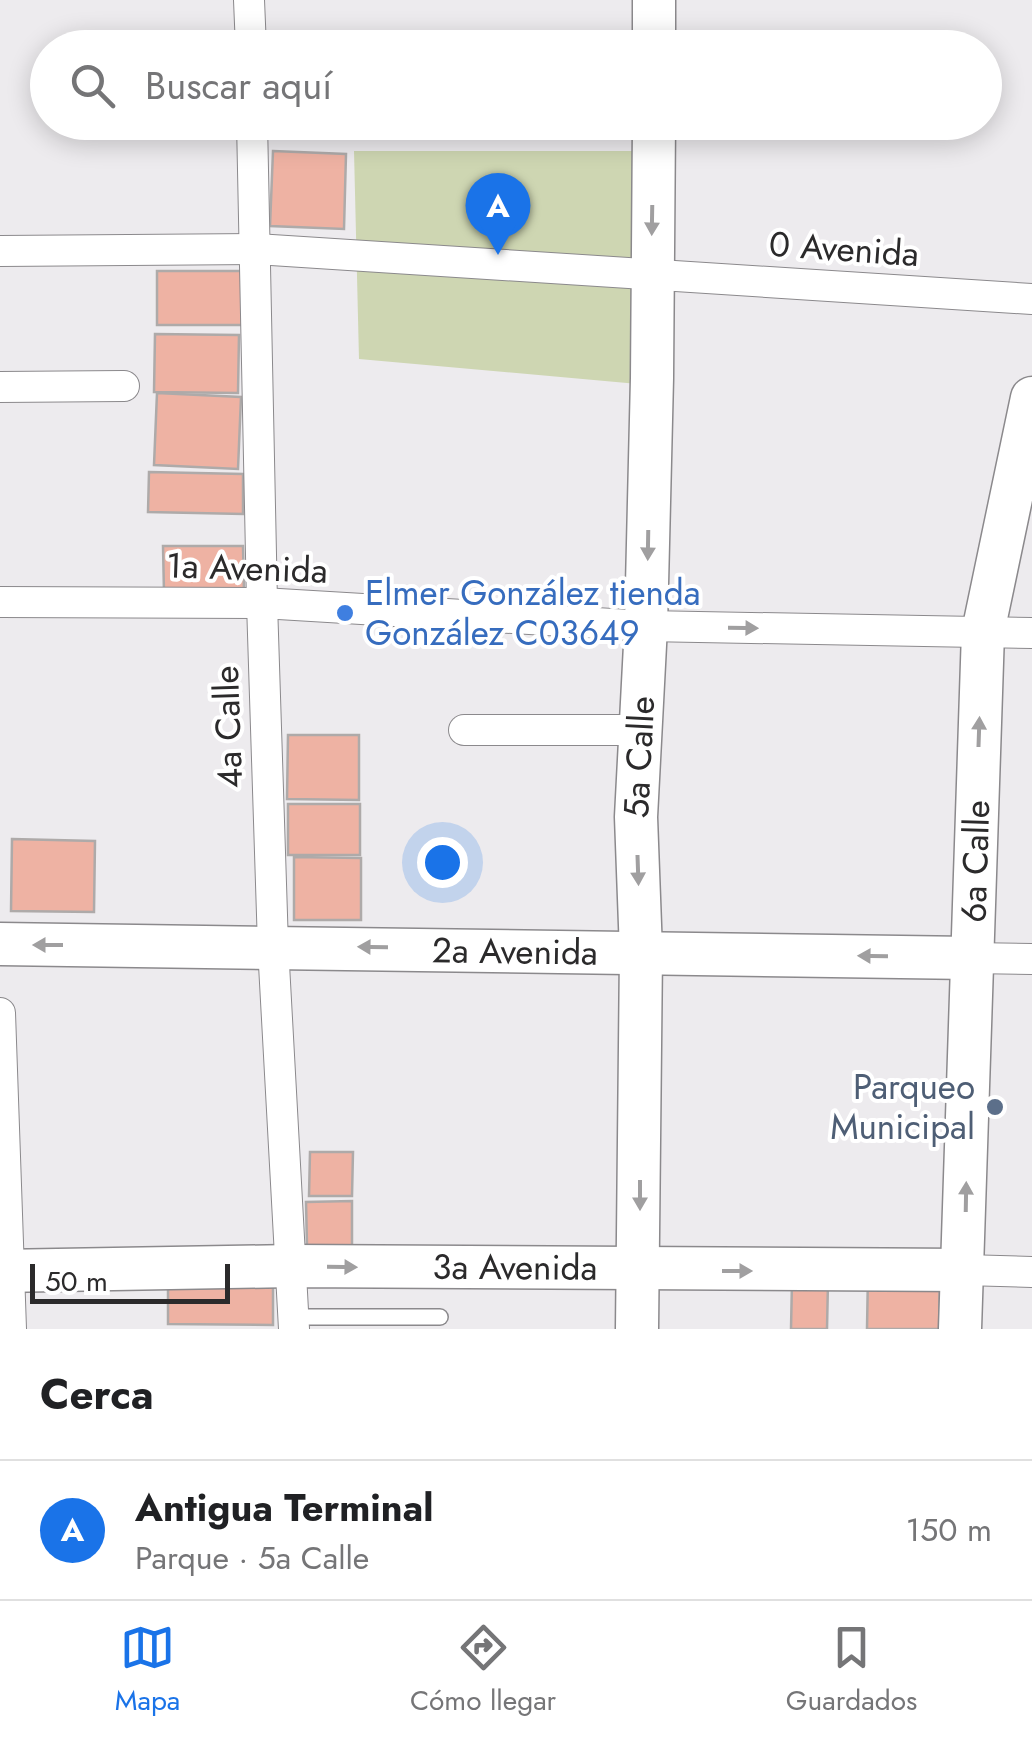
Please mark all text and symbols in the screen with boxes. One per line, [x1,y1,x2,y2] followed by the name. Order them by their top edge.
[30,30,1002,140] search box
[65,58,120,113] icon: search
[145,58,332,113] text: Buscar aquí
[466,172,530,255] pin: A
[644,204,660,236] one-way arrow
[767,219,921,279] street label: 0 Avenida
[640,529,656,561] one-way arrow
[165,540,329,596] street label: 1a Avenida
[365,568,701,658] place label: Elmer González tienda González C03649
[334,602,356,624] marker: Elmer González tienda González C03649
[728,620,760,636] one-way arrow
[201,665,255,789] street label: 4a Calle
[611,695,667,819] street label: 5a Calle
[971,715,987,747] one-way arrow
[948,799,1002,923] street label: 6a Calle
[417,837,468,888] your location
[630,854,646,886] one-way arrow
[432,925,598,978] street label: 2a Avenida
[31,936,63,952] one-way arrow
[356,939,388,955] one-way arrow
[856,948,888,964] one-way arrow
[830,1062,975,1152] place label: Parqueo Municipal
[984,1096,1006,1118] marker: Parqueo Municipal
[631,1179,647,1211] one-way arrow
[958,1180,974,1212] one-way arrow
[432,1242,598,1293] street label: 3a Avenida
[30,1259,230,1304] scale bar
[327,1259,359,1275] one-way arrow
[45,1261,108,1302] text: 50 m
[722,1262,754,1278] one-way arrow
[40,1364,154,1425] text: Cerca
[135,1480,433,1535] text: Antigua Terminal
[61,1507,84,1553] text: A
[906,1507,992,1553] text: 150 m
[135,1535,369,1581] text: Parque · 5a Calle
[115,1620,180,1721] tab: Mapa
[410,1620,556,1721] tab: Cómo llegar
[786,1620,917,1721] tab: Guardados

